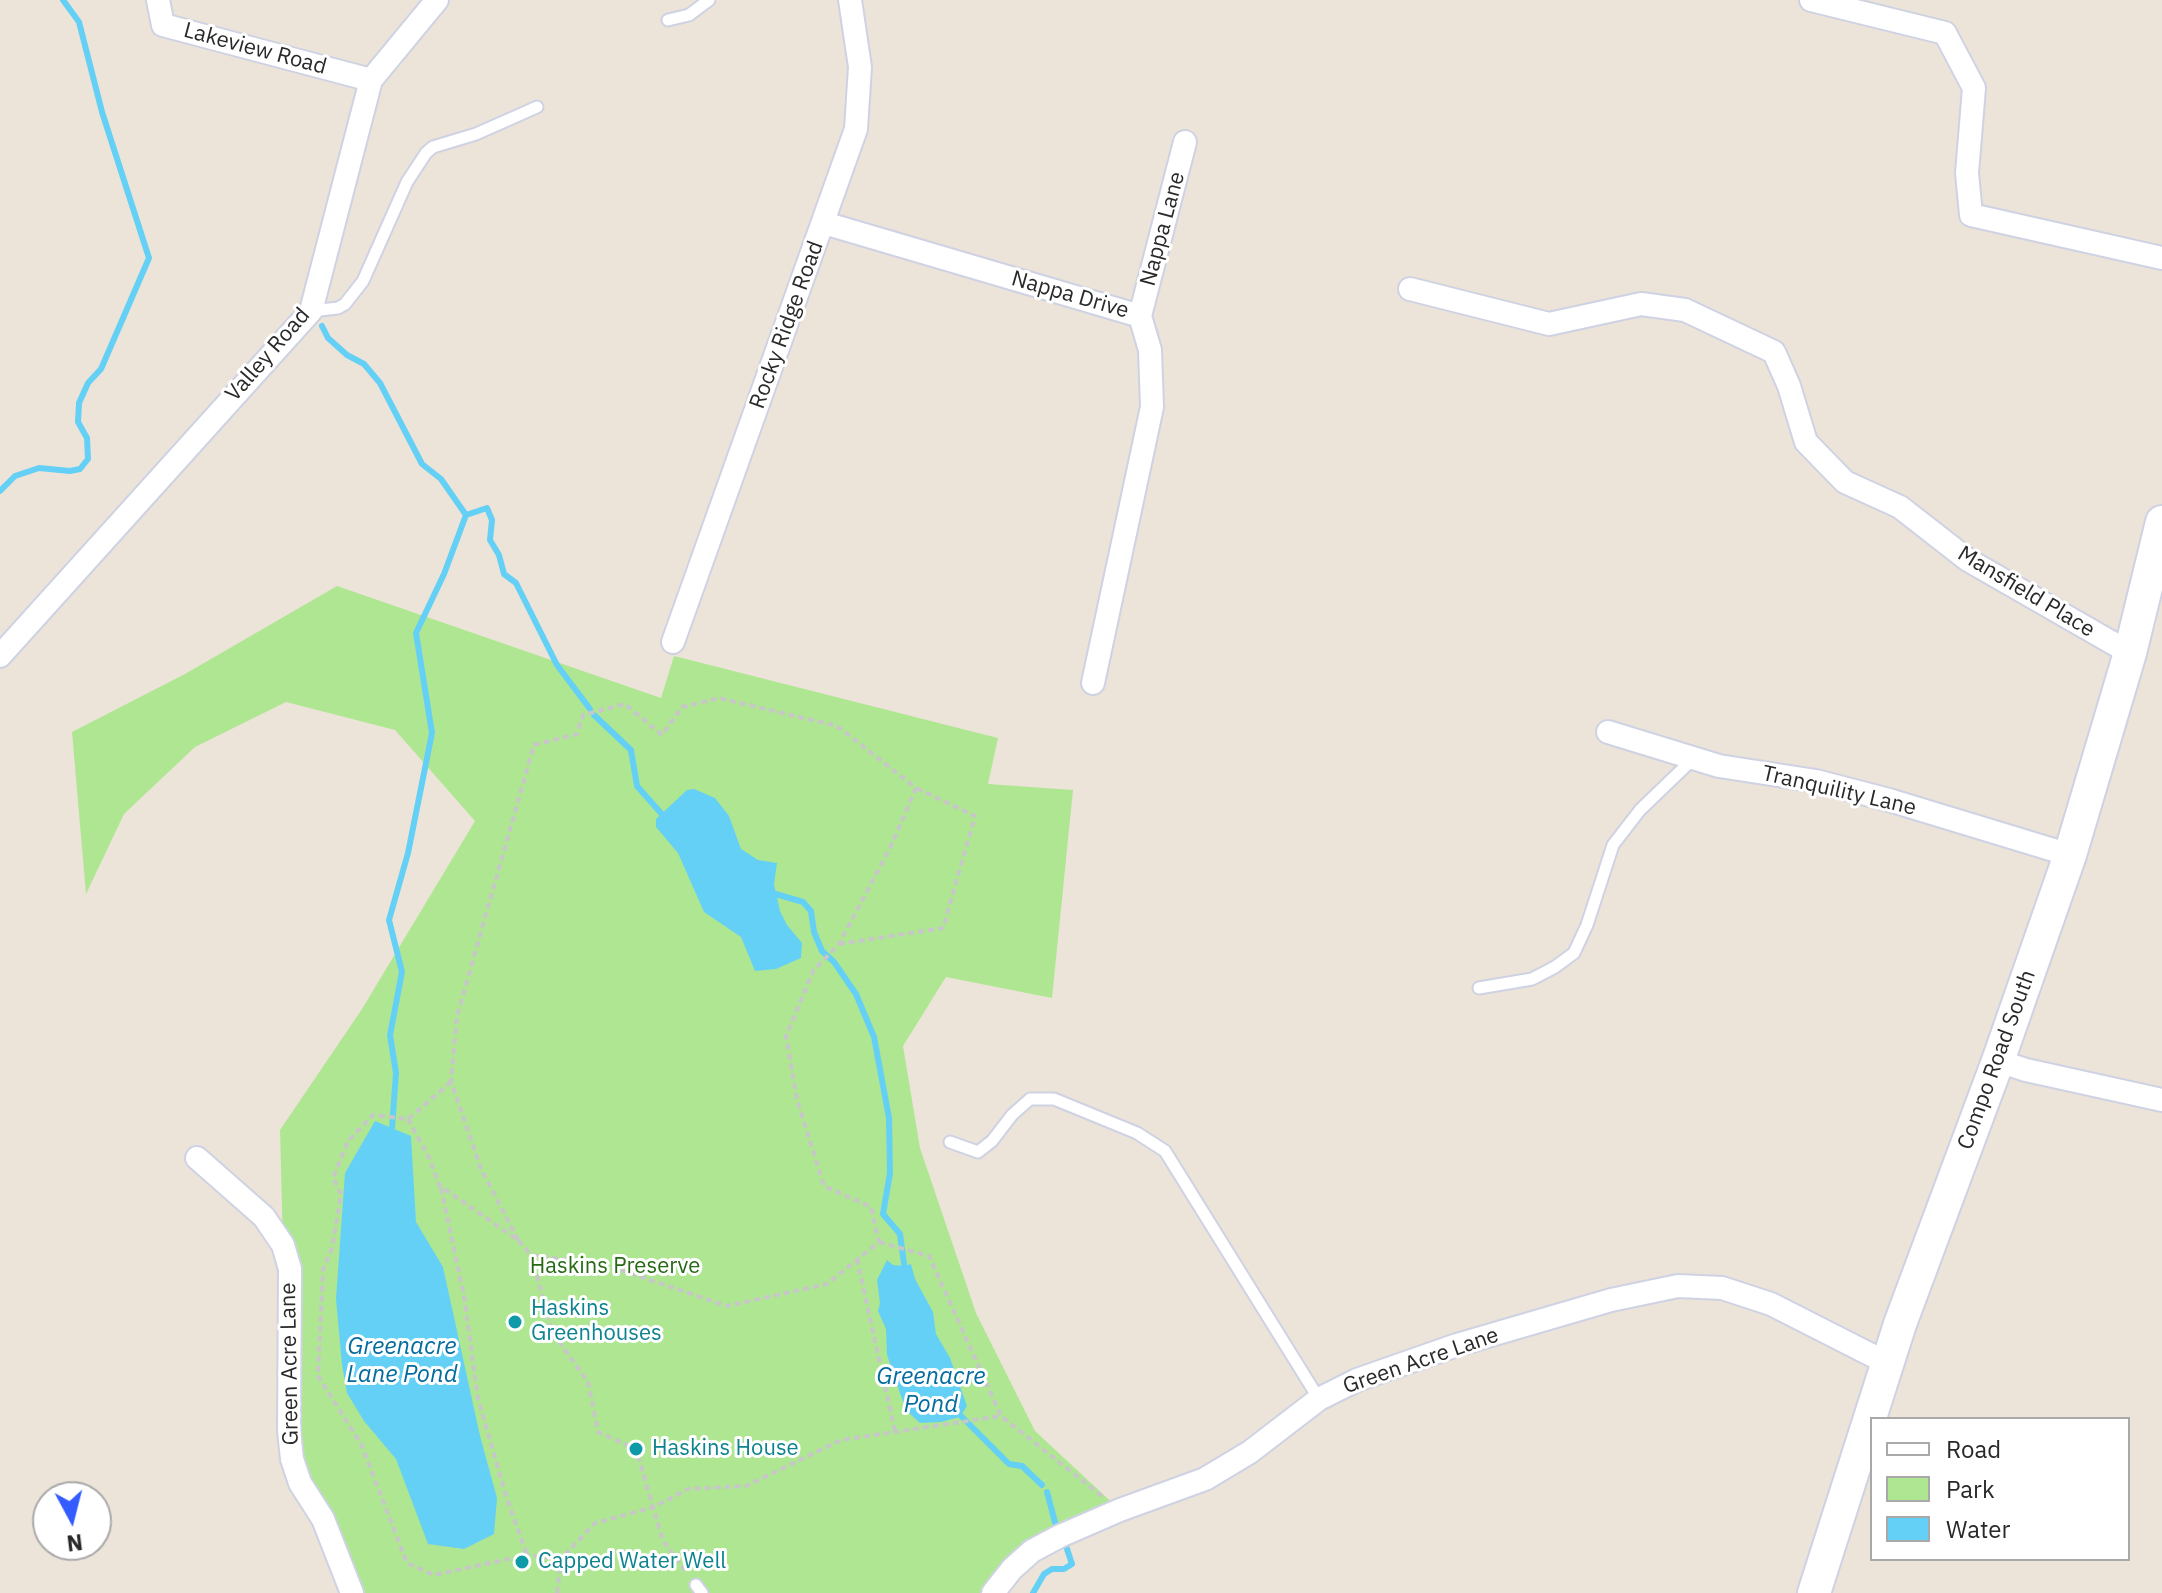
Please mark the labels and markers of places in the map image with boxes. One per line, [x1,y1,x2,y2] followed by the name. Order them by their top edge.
[531,1296,662,1348] place label: Haskins Greenhouses
[506,1313,524,1331] marker: Haskins Greenhouses
[652,1436,799,1462] place label: Haskins House
[627,1440,645,1458] marker: Haskins House
[538,1549,726,1575] place label: Capped Water Well
[513,1553,531,1571] marker: Capped Water Well

